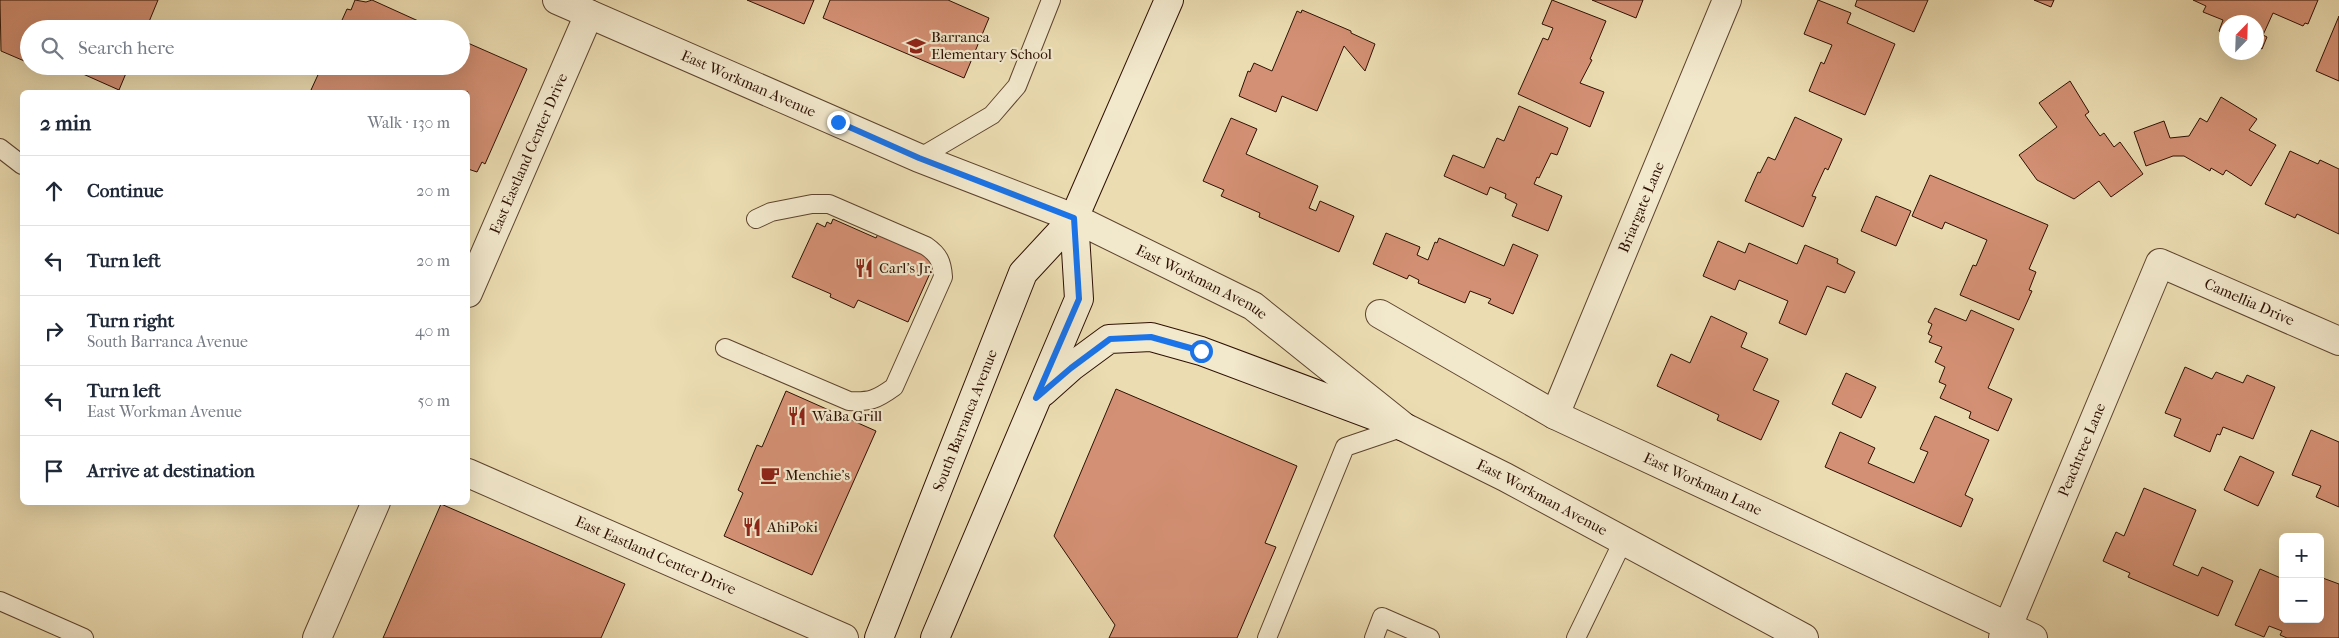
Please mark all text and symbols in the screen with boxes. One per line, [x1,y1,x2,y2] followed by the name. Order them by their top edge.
[2219,15,2264,60] north arrow
[20,20,470,75] search box
[931,28,1052,63] place label: Barranca Elementary School
[38,34,66,62] icon: search
[905,35,927,57] school or university icon: Barranca Elementary School
[78,37,174,59] text: Search here
[678,46,819,121] street label: East Workman Avenue
[486,70,571,237] street label: East Eastland Center Drive
[40,111,91,135] text: 2 min
[827,111,850,134] route end
[367,113,450,132] text: Walk · 130 m
[1614,158,1668,255] street label: Briargate Lane
[40,177,68,205] icon: ahead
[87,180,163,202] text: Continue
[416,181,450,200] text: 20 m
[1133,241,1272,323] street label: East Workman Avenue
[40,247,68,275] icon: left
[87,250,161,272] text: Turn left
[416,251,450,270] text: 20 m
[853,257,875,279] restaurant icon: Carl's Jr.
[879,259,933,277] place label: Carl's Jr.
[2202,274,2298,330] street label: Camellia Drive
[87,310,174,332] text: Turn right
[40,317,68,345] icon: right
[415,321,450,340] text: 40 m
[87,332,248,351] text: South Barranca Avenue
[1190,340,1213,363] route start
[929,346,1001,494] street label: South Barranca Avenue
[87,380,161,402] text: Turn left
[40,387,68,415] icon: left
[418,391,450,410] text: 50 m
[2054,400,2110,499] street label: Peachtree Lane
[87,402,242,421] text: East Workman Avenue
[786,405,808,427] restaurant icon: WaBa Grill
[811,407,882,425] place label: WaBa Grill
[1640,448,1765,520] street label: East Workman Lane
[1474,455,1611,540] street label: East Workman Avenue
[40,457,68,485] icon: arrive
[87,460,255,482] text: Arrive at destination
[759,464,781,486] cafe icon: Menchie's
[785,466,850,484] place label: Menchie's
[573,512,739,599] street label: East Eastland Center Drive
[741,516,763,538] restaurant icon: AhiPoki
[766,518,819,536] place label: AhiPoki
[2279,533,2324,623] map controls
[2279,533,2324,578] button: +
[2279,578,2324,623] button: −

